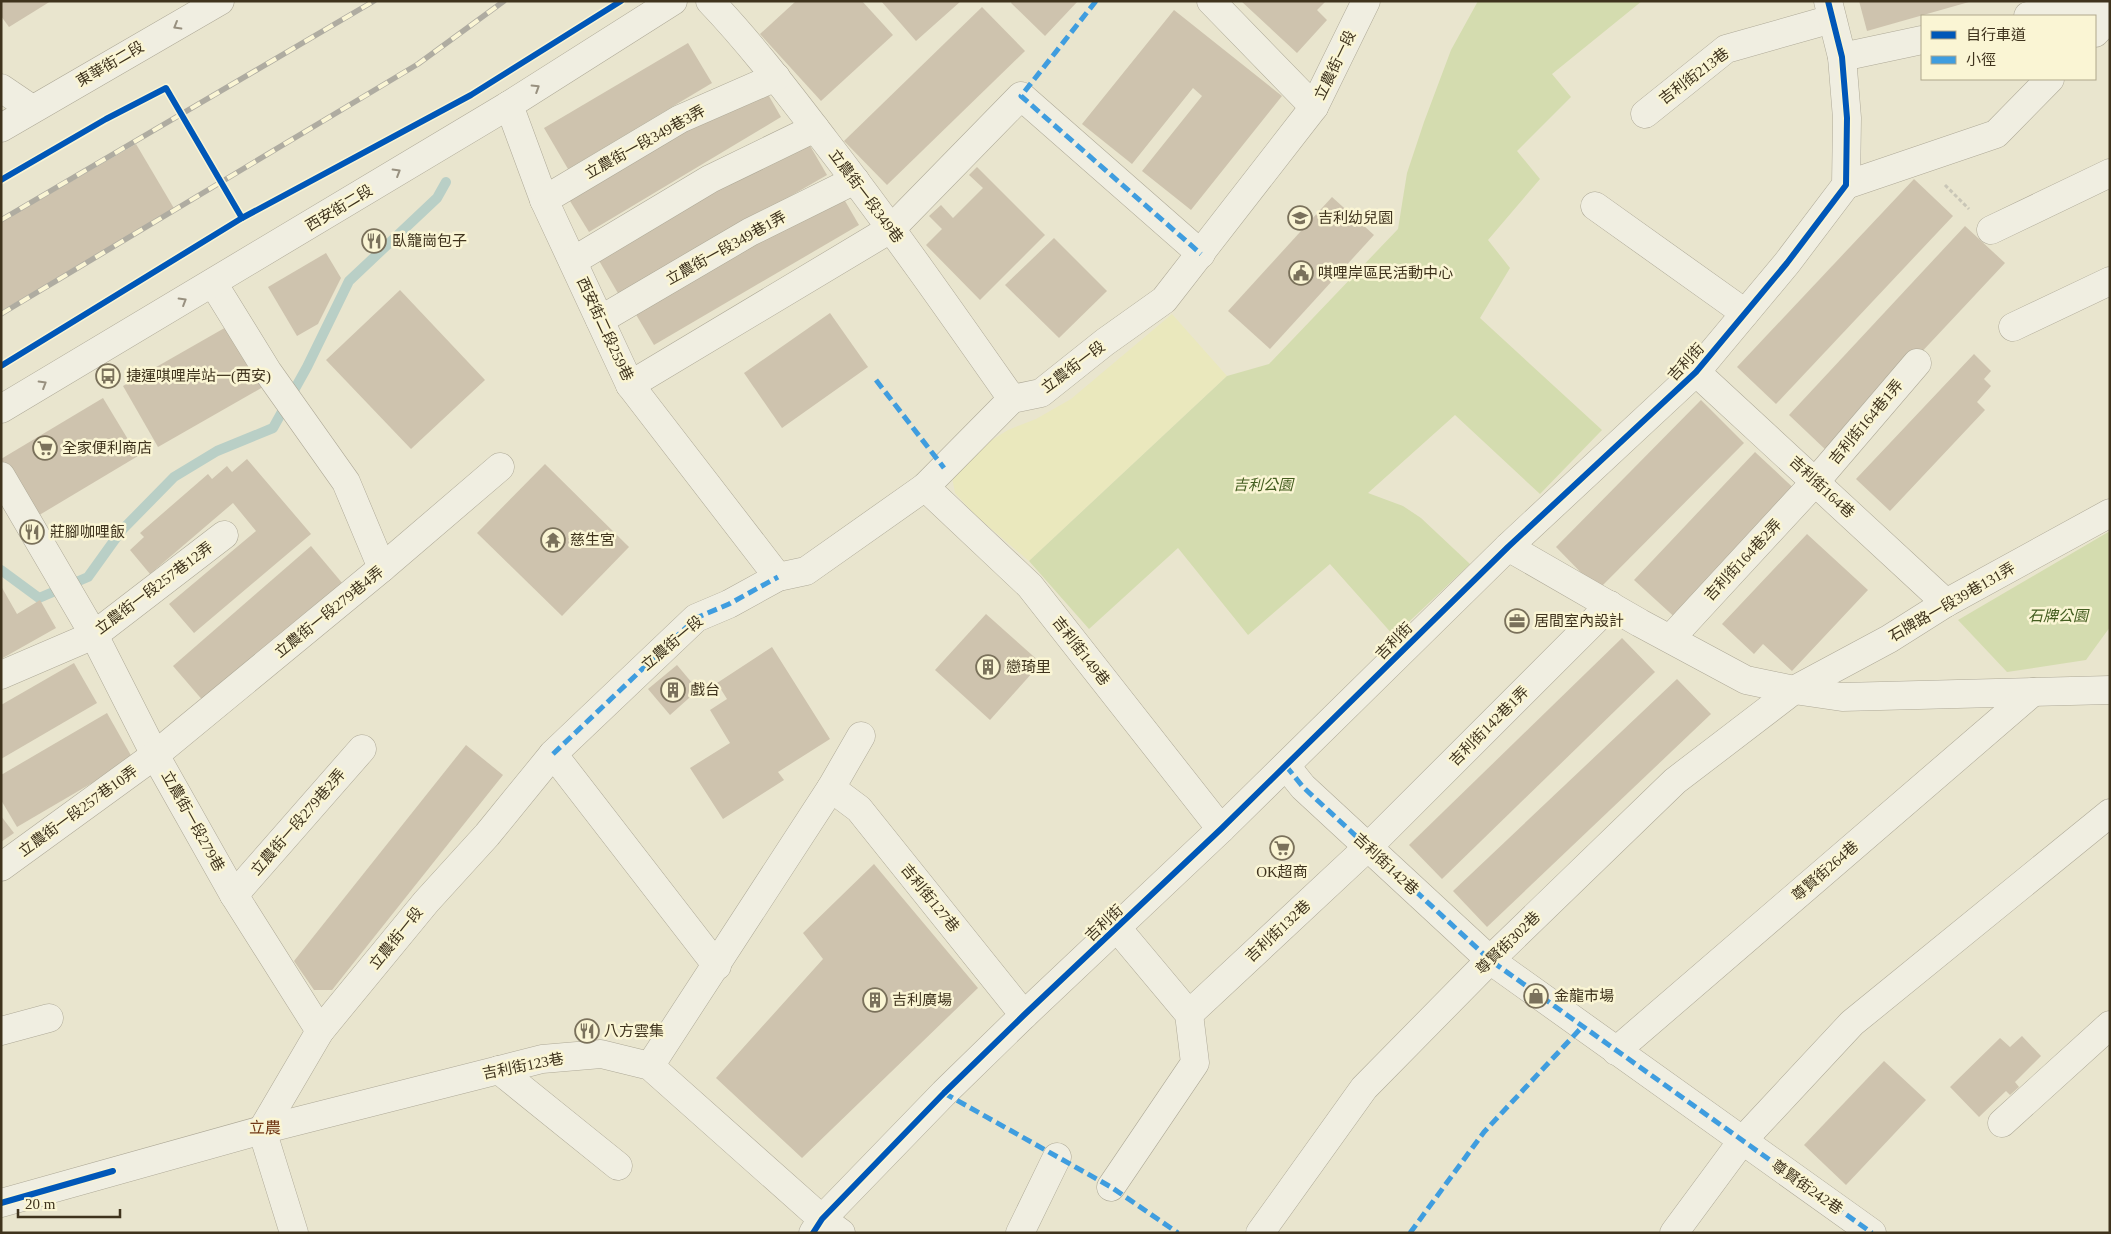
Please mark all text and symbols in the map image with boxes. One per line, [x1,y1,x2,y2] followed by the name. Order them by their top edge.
[1921,15,2096,80] legend
[174,19,183,29] one-way arrow
[1966,27,2026,43] text: 自行車道
[1311,28,1359,102] street label: 立農街一段
[74,38,146,90] street label: 東華街二段
[1656,45,1732,107] street label: 吉利街213巷
[1966,52,1996,68] text: 小徑
[531,85,540,95] one-way arrow
[582,102,708,182] street label: 立農街一段349巷3弄
[826,146,906,246] street label: 立農街一段349巷
[392,169,401,179] one-way arrow
[303,182,375,234] street label: 西安街二段
[1287,205,1313,231] school or university icon: 吉利幼兒園
[663,208,789,288] street label: 立農街一段349巷1弄
[1318,210,1393,226] place label: 吉利幼兒園
[361,228,387,254] restaurant icon: 臥籠崗包子
[392,232,467,249] place label: 臥籠崗包子
[1288,260,1314,286] public building icon: 唭哩岸區民活動中心
[1318,265,1453,281] place label: 唭哩岸區民活動中心
[574,275,636,383] street label: 西安街二段259巷
[177,298,186,308] one-way arrow
[1038,338,1108,396] street label: 立農街一段
[1665,340,1707,384] street label: 吉利街
[95,363,121,389] bus stop icon: 捷運唭哩岸站一(西安)
[126,368,271,385] place label: 捷運唭哩岸站一(西安)
[1826,377,1906,467] street label: 吉利街164巷1弄
[38,381,47,391] one-way arrow
[32,435,58,461] supermarket icon: 全家便利商店
[62,440,152,456] place label: 全家便利商店
[1786,453,1858,521] street label: 吉利街164巷
[1233,477,1295,493] park label: 吉利公園
[1701,516,1785,604] street label: 吉利街164巷2弄
[19,519,45,545] restaurant icon: 莊腳咖哩飯
[50,524,125,540] place label: 莊腳咖哩飯
[540,527,566,553] temple icon: 慈生宮
[570,532,615,548] place label: 慈生宮
[92,539,216,637] street label: 立農街一段257巷12弄
[1886,559,2018,645] street label: 石牌路一段39巷131弄
[272,563,386,661] street label: 立農街一段279巷4弄
[1504,608,1530,634] office icon: 居間室內設計
[2028,608,2090,624] park label: 石牌公園
[1534,612,1624,629] place label: 居間室內設計
[638,613,706,673] street label: 立農街一段
[1049,614,1113,688] street label: 吉利街149巷
[1372,619,1416,663] street label: 吉利街
[975,654,1001,680] building icon: 戀琦里
[1006,659,1051,675] place label: 戀琦里
[660,677,686,703] building icon: 戲台
[690,682,720,698] place label: 戲台
[1446,683,1532,769] street label: 吉利街142巷1弄
[16,763,140,859] street label: 立農街一段257巷10弄
[248,766,348,878] street label: 立農街一段279巷2弄
[159,768,227,874] street label: 立農街一段279巷
[1350,830,1422,898] street label: 吉利街142巷
[1269,835,1295,861] supermarket icon: OK超商
[1789,838,1861,904] street label: 尊賢街264巷
[898,861,962,935] street label: 吉利街127巷
[1256,864,1308,880] place label: OK超商
[1242,897,1314,965] street label: 吉利街132巷
[1082,902,1126,944] street label: 吉利街
[366,904,426,972] street label: 立農街一段
[1473,909,1543,977] street label: 尊賢街302巷
[1523,983,1549,1009] shop icon: 金龍市場
[862,987,888,1013] building icon: 吉利廣場
[1554,987,1614,1004] place label: 金龍市場
[892,992,952,1008] place label: 吉利廣場
[574,1018,600,1044] restaurant icon: 八方雲集
[604,1023,664,1039] place label: 八方雲集
[481,1050,565,1082] street label: 吉利街123巷
[249,1119,281,1136] district label: 立農
[1769,1157,1845,1217] street label: 尊賢街242巷
[18,1186,120,1218] scale bar
[25,1196,56,1212] text: 20 m

